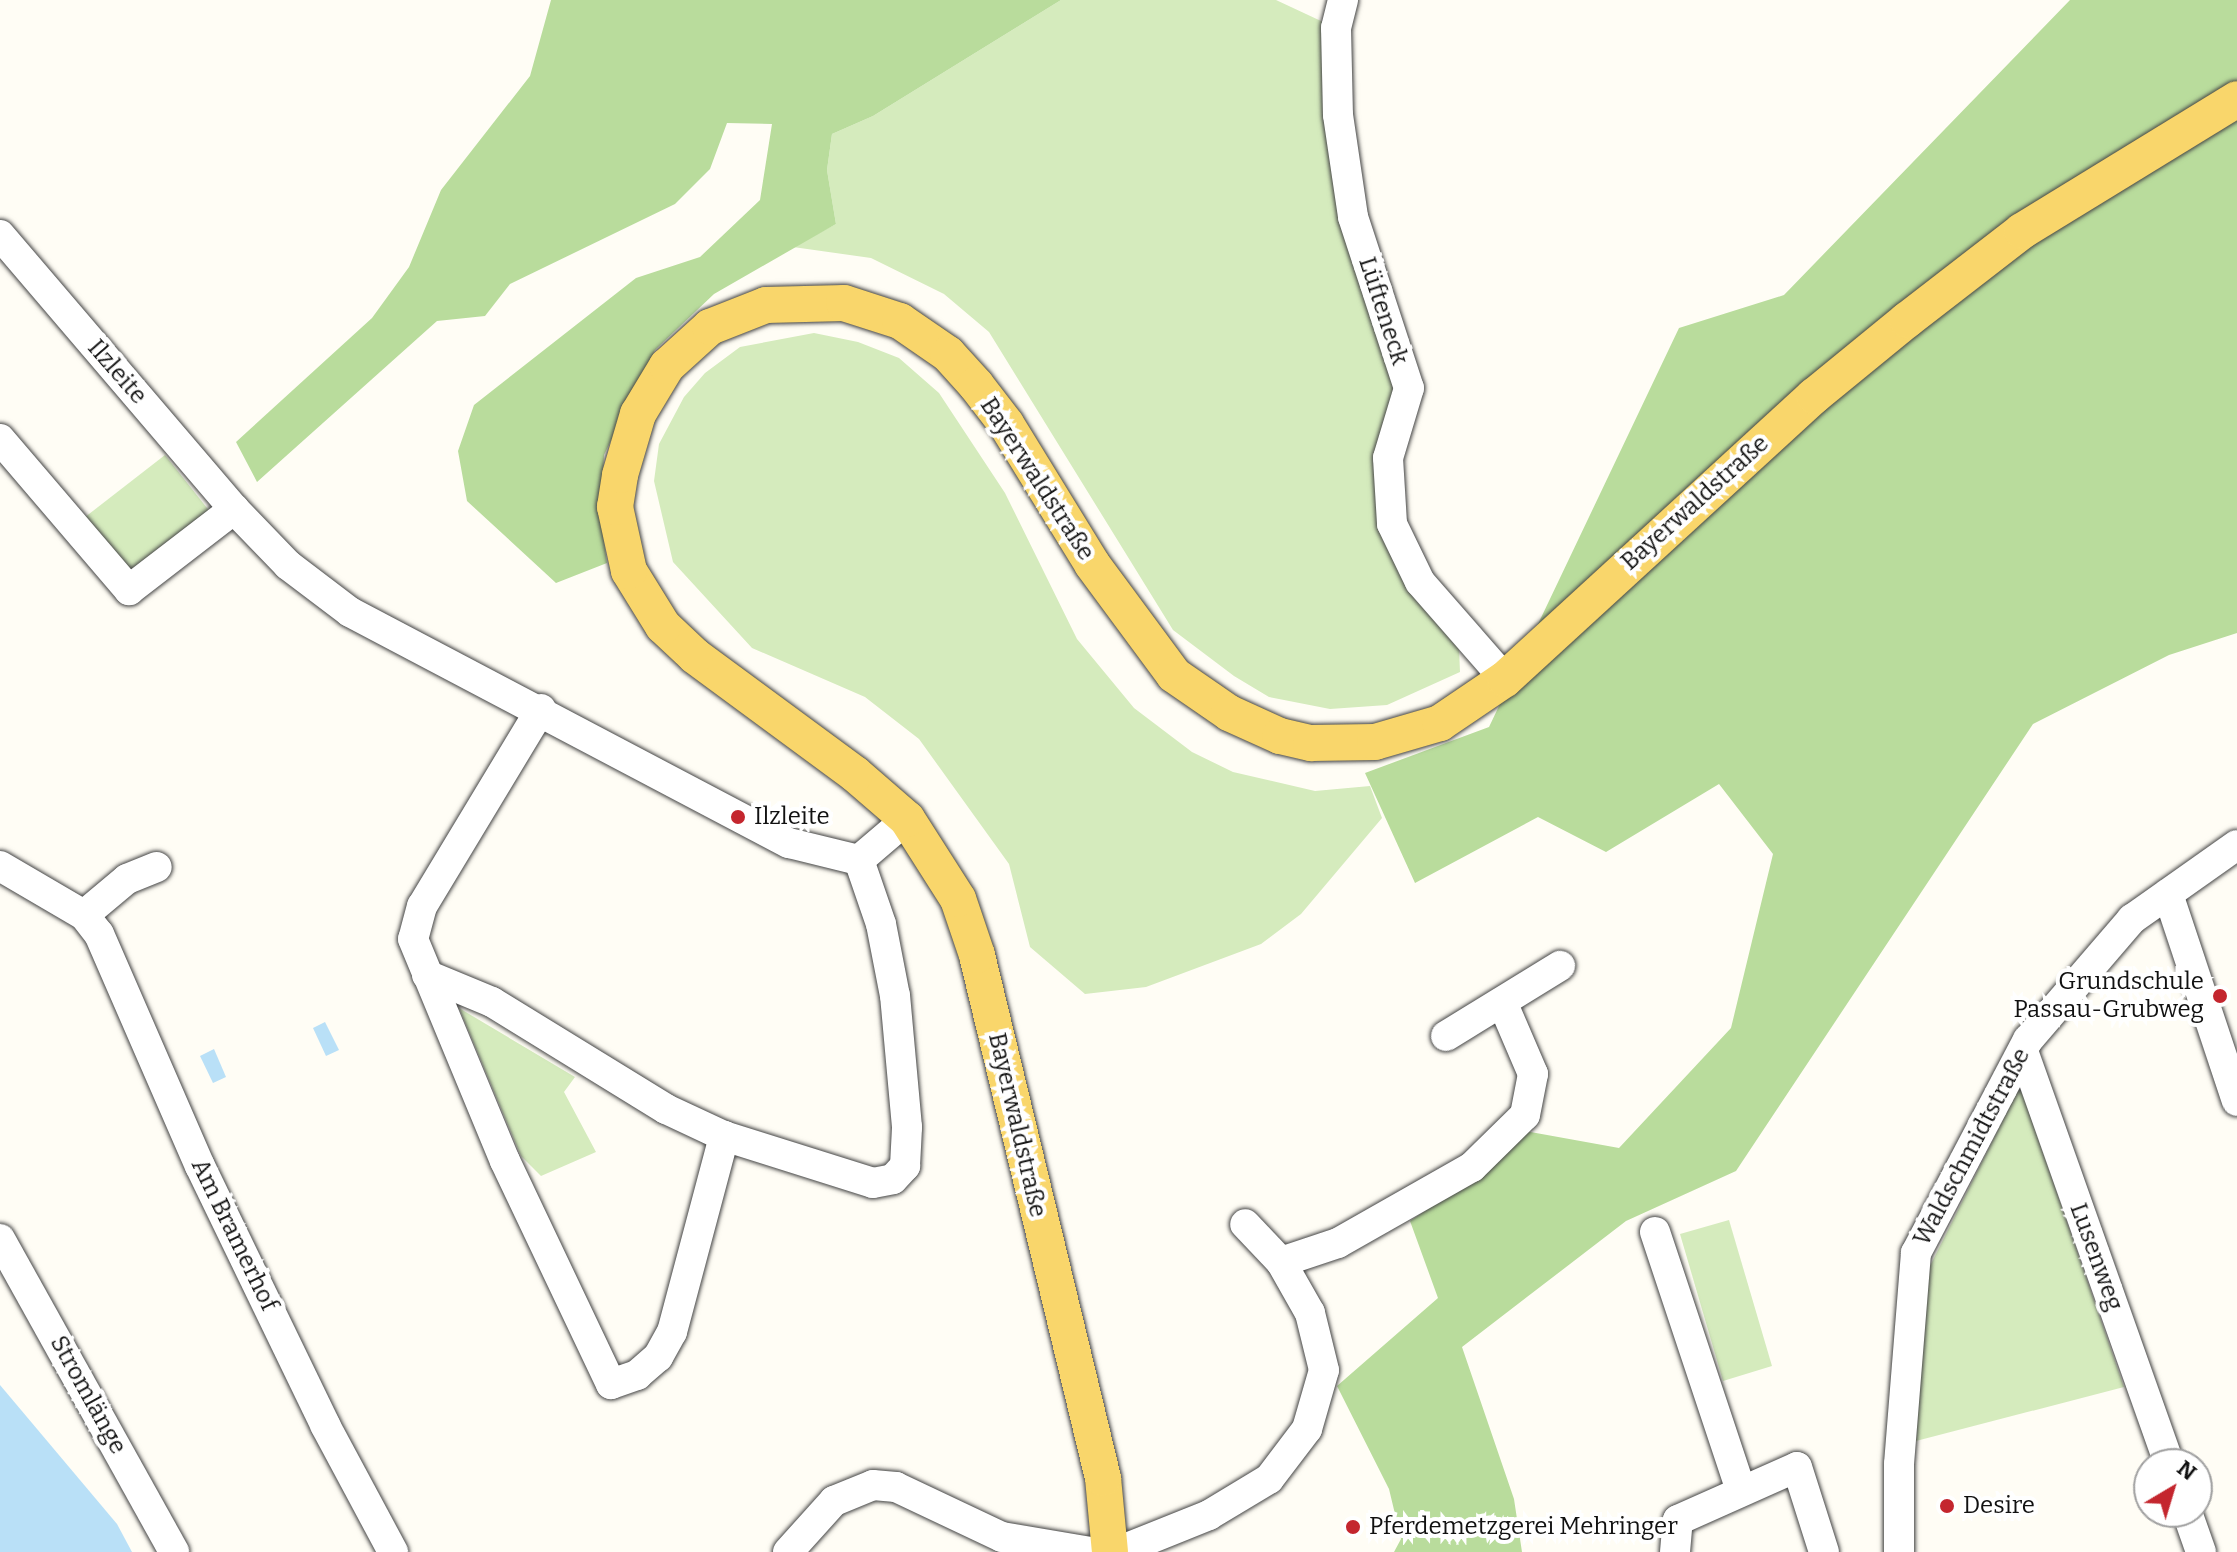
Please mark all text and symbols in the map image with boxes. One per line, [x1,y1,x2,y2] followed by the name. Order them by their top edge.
[1352,253,1414,369] street label: Lüfteneck
[81,334,153,410] street label: Ilzleite
[974,392,1100,566] street label: Bayerwaldstraße
[1615,429,1775,577] street label: Bayerwaldstraße
[754,803,830,831] place label: Ilzleite
[729,808,747,826] marker: Ilzleite
[2013,968,2204,1024] place label: Grundschule Passau-Grubweg
[2211,987,2229,1005] marker: Grundschule Passau-Grubweg
[982,1030,1052,1220] street label: Bayerwaldstraße
[1908,1043,2036,1251] street label: Waldschmidtstraße
[185,1154,283,1316] street label: Am Bramerhof
[2063,1199,2129,1315] street label: Lusenweg
[44,1331,132,1459] street label: Stromlänge
[2133,1448,2213,1528] north arrow
[2172,1454,2202,1486] text: N
[1963,1492,2035,1520] place label: Desire
[1938,1497,1956,1515] marker: Desire
[1369,1513,1678,1541] place label: Pferdemetzgerei Mehringer
[1344,1518,1362,1536] marker: Pferdemetzgerei Mehringer

